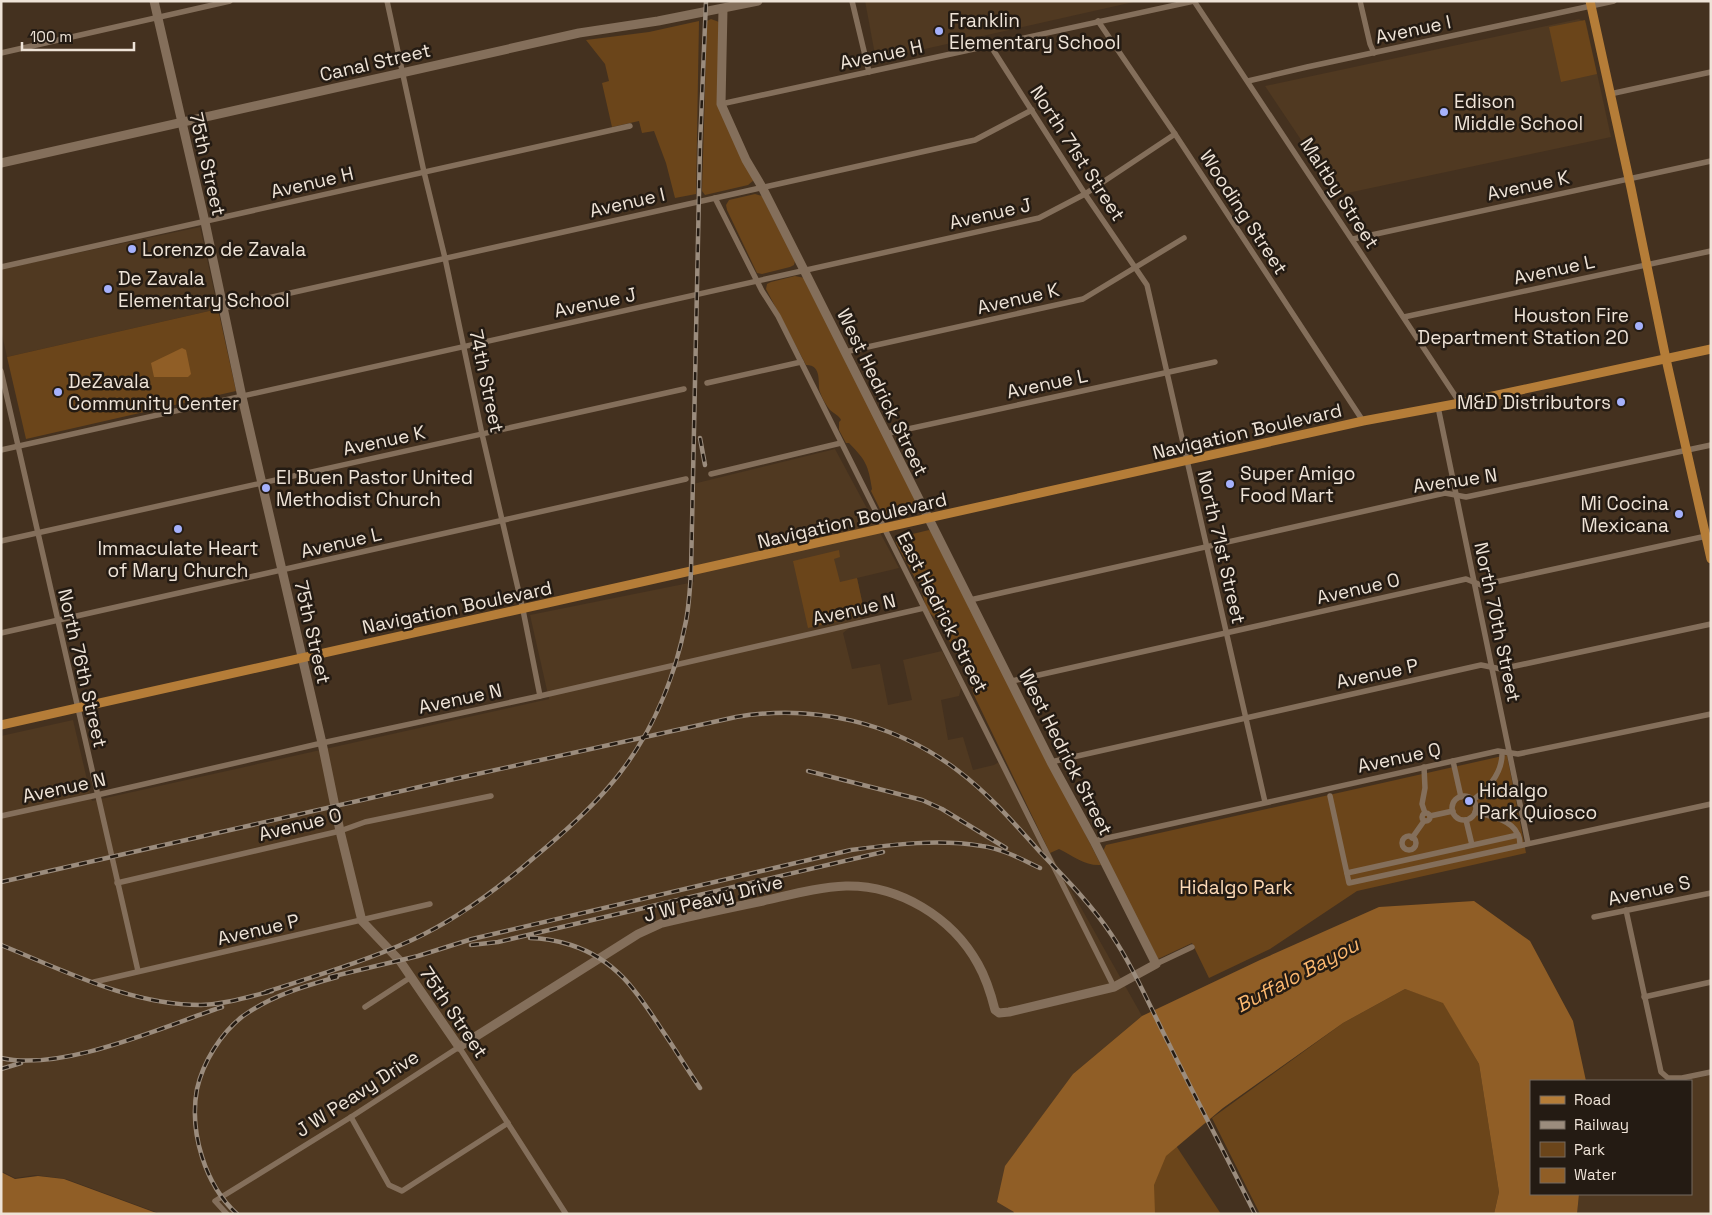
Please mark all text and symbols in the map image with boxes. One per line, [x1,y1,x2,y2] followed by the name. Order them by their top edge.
[949,8,1121,55] place label: Franklin Elementary School
[1373,9,1453,50] street label: Avenue I
[22,20,135,52] scale bar
[933,25,945,37] marker: Franklin Elementary School
[30,27,72,46] text: 100 m
[837,33,925,75] street label: Avenue H
[317,38,433,87] street label: Canal Street
[1024,81,1131,226] street label: North 71st Street
[1454,89,1583,136] place label: Edison Middle School
[1438,106,1450,118] marker: Edison Middle School
[183,110,232,218] street label: 75th Street
[1294,133,1385,254] street label: Maltby Street
[1194,145,1293,279] street label: Wooding Street
[268,161,356,204] street label: Avenue H
[1485,164,1572,206] street label: Avenue K
[587,182,667,223] street label: Avenue I
[947,192,1033,235] street label: Avenue J
[142,237,306,262] place label: Lorenzo de Zavala
[126,243,138,255] marker: Lorenzo de Zavala
[1511,249,1597,290] street label: Avenue L
[118,266,290,313] place label: De Zavala Elementary School
[975,277,1062,320] street label: Avenue K
[552,282,638,323] street label: Avenue J
[102,283,114,295] marker: De Zavala Elementary School
[1418,303,1629,350] place label: Houston Fire Department Station 20
[831,304,934,480] street label: West Hedrick Street
[1633,320,1645,332] marker: Houston Fire Department Station 20
[463,327,510,435] street label: 74th Street
[1004,363,1090,404] street label: Avenue L
[68,369,239,416] place label: DeZavala Community Center
[52,386,64,398] marker: DeZavala Community Center
[1457,390,1611,415] place label: M&D Distributors
[1615,396,1627,408] marker: M&D Distributors
[1150,398,1344,465] street label: Navigation Boulevard
[341,419,428,461] street label: Avenue K
[1240,461,1355,508] place label: Super Amigo Food Mart
[1411,462,1499,499] street label: Avenue N
[276,465,473,512] place label: El Buen Pastor United Methodist Church
[1192,468,1251,626] street label: North 71st Street
[1224,478,1236,490] marker: Super Amigo Food Mart
[260,482,272,494] marker: El Buen Pastor United Methodist Church
[755,487,949,554] street label: Navigation Boulevard
[1580,491,1669,538] place label: Mi Cocina Mexicana
[1673,508,1685,520] marker: Mi Cocina Mexicana
[298,521,384,564] street label: Avenue L
[172,523,184,535] marker: Immaculate Heart of Mary Church
[891,528,994,697] street label: East Hedrick Street
[97,536,259,583] place label: Immaculate Heart of Mary Church
[1468,540,1527,704] street label: North 70th Street
[1314,567,1402,610] street label: Avenue O
[360,575,554,640] street label: Navigation Boulevard
[288,578,337,686] street label: 75th Street
[52,586,113,750] street label: North 76th Street
[810,588,898,631] street label: Avenue N
[1334,653,1421,694] street label: Avenue P
[1013,665,1118,840] street label: West Hedrick Street
[416,677,504,720] street label: Avenue N
[1355,736,1443,779] street label: Avenue Q
[20,766,108,809] street label: Avenue N
[1479,778,1597,825] place label: Hidalgo Park Quiosco
[1463,795,1475,807] marker: Hidalgo Park Quiosco
[256,802,344,847] street label: Avenue O
[641,869,785,928] street label: J W Peavy Drive
[1606,870,1693,911] street label: Avenue S
[1179,875,1293,900] park label: Hidalgo Park
[215,908,302,951] street label: Avenue P
[1231,931,1365,1018] water label: Buffalo Bayou
[414,962,493,1063] street label: 75th Street
[291,1044,424,1143] street label: J W Peavy Drive
[1530,1080,1692,1195] legend
[1574,1090,1611,1109] text: Road
[1574,1115,1629,1134] text: Railway
[1574,1140,1605,1159] text: Park
[1574,1165,1617,1184] text: Water

